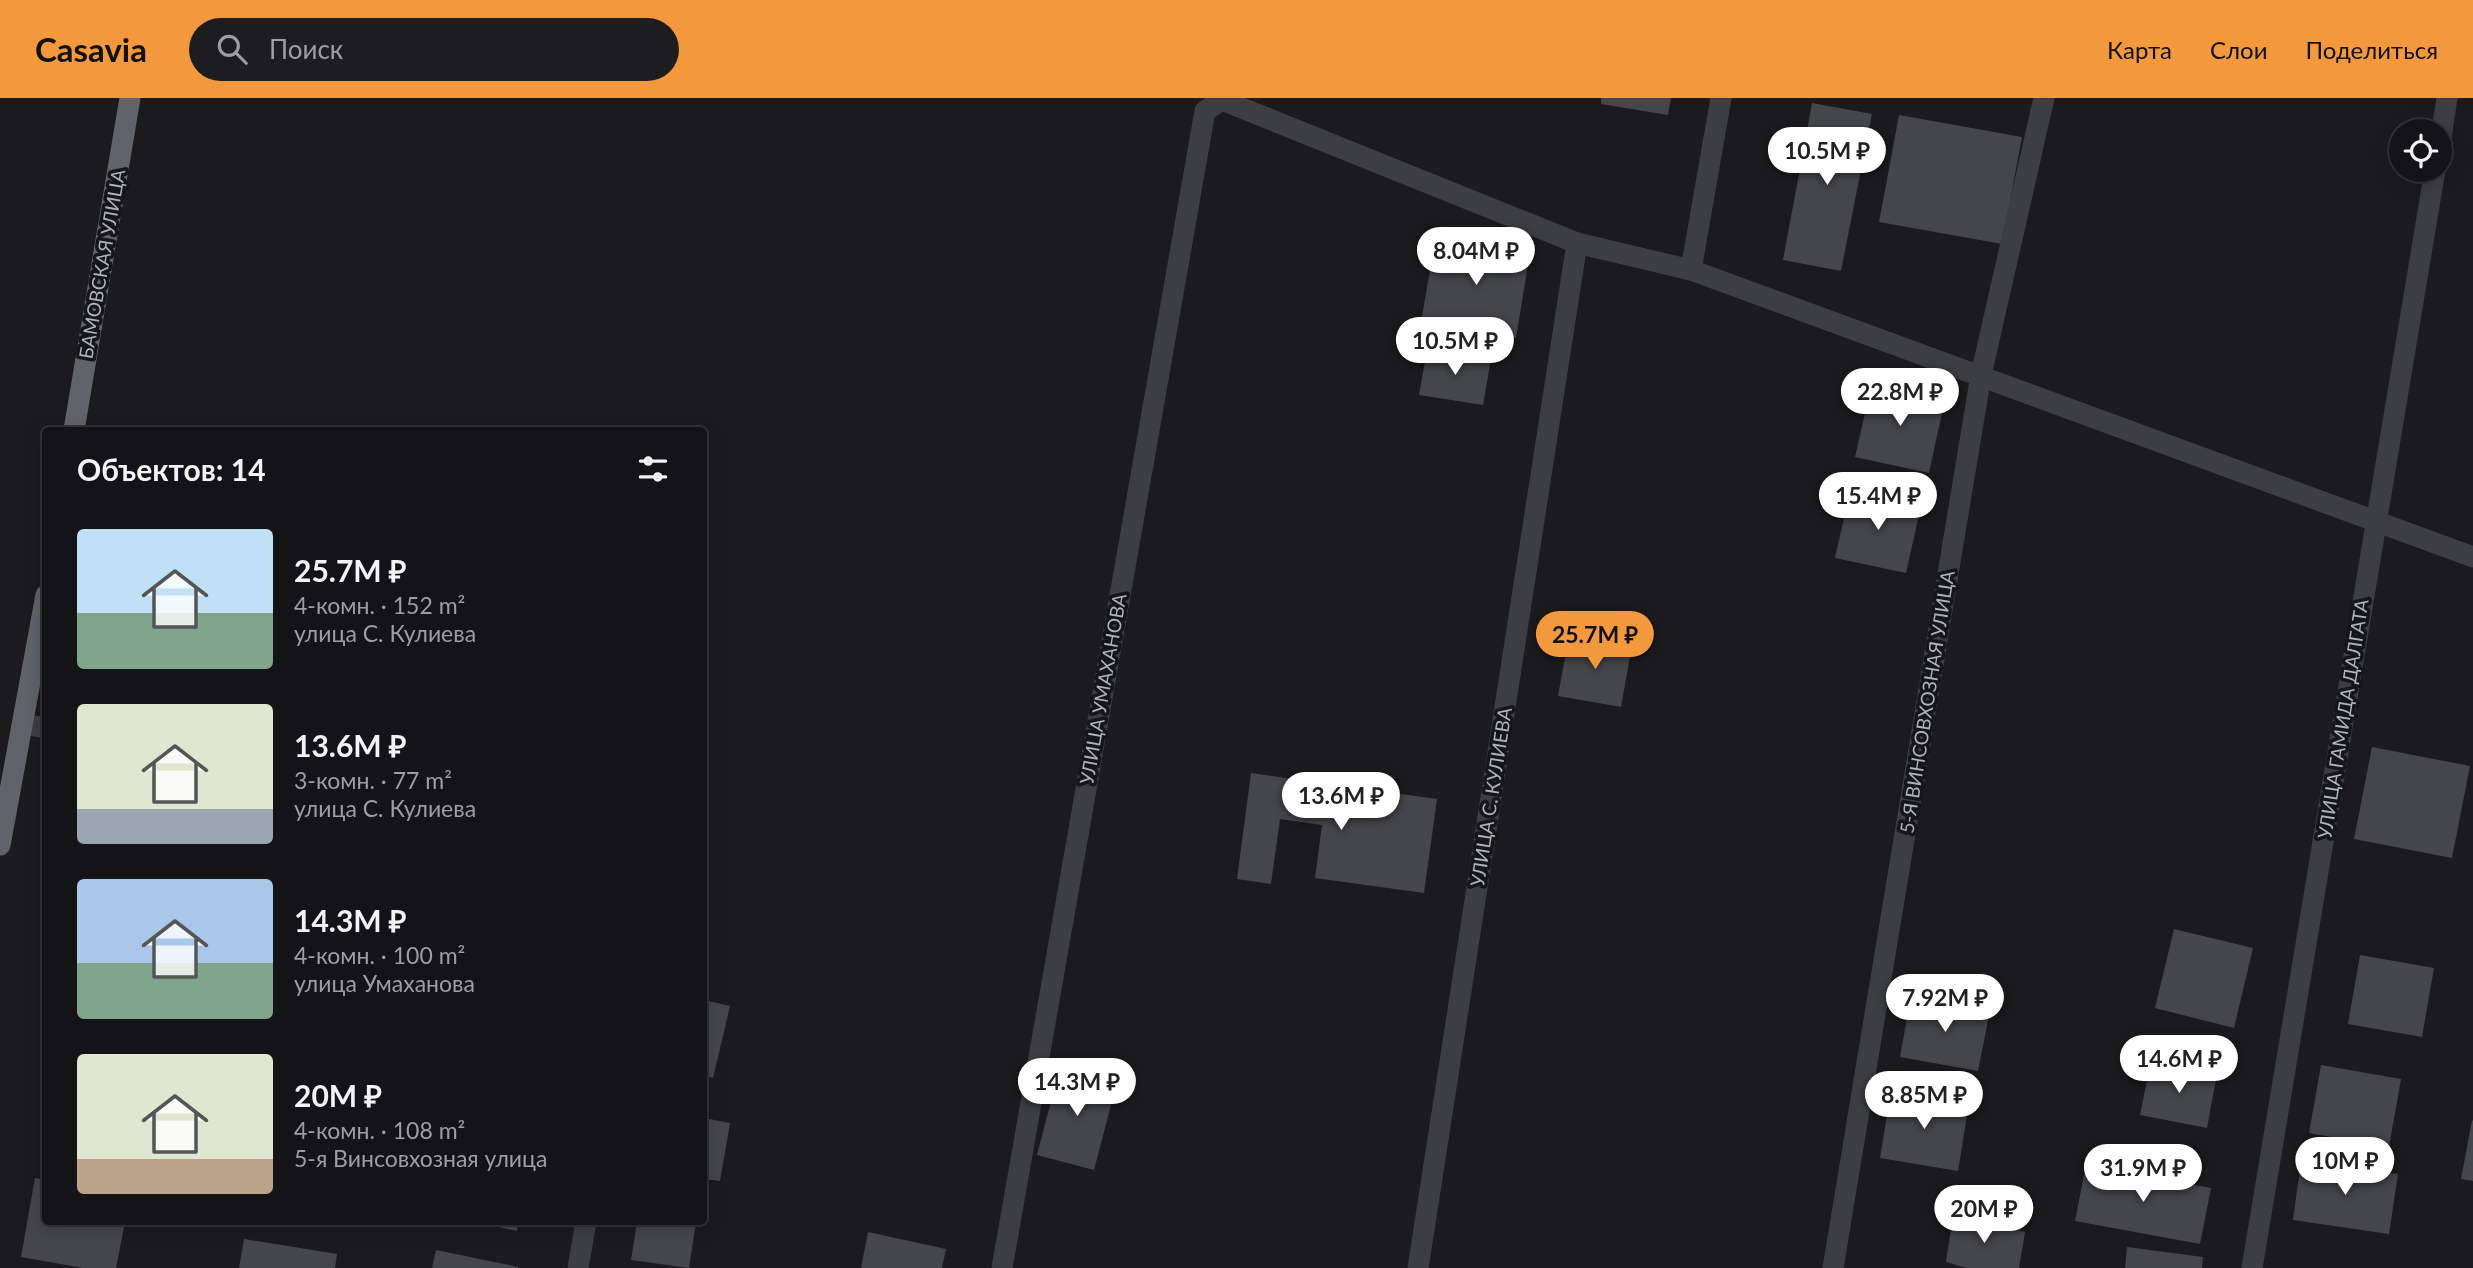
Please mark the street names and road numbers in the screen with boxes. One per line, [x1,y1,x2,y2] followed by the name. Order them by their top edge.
[74,167,130,360] street label: БАМОВСКАЯ УЛИЦА
[1894,569,1959,835] street label: 5-Я ВИНСОВХОЗНАЯ УЛИЦА
[1074,591,1131,786] street label: УЛИЦА УМАХАНОВА
[2312,597,2373,840] street label: УЛИЦА ГАМИДА ДАЛГАТА
[1465,705,1516,888] street label: УЛИЦА С. КУЛИЕВА

